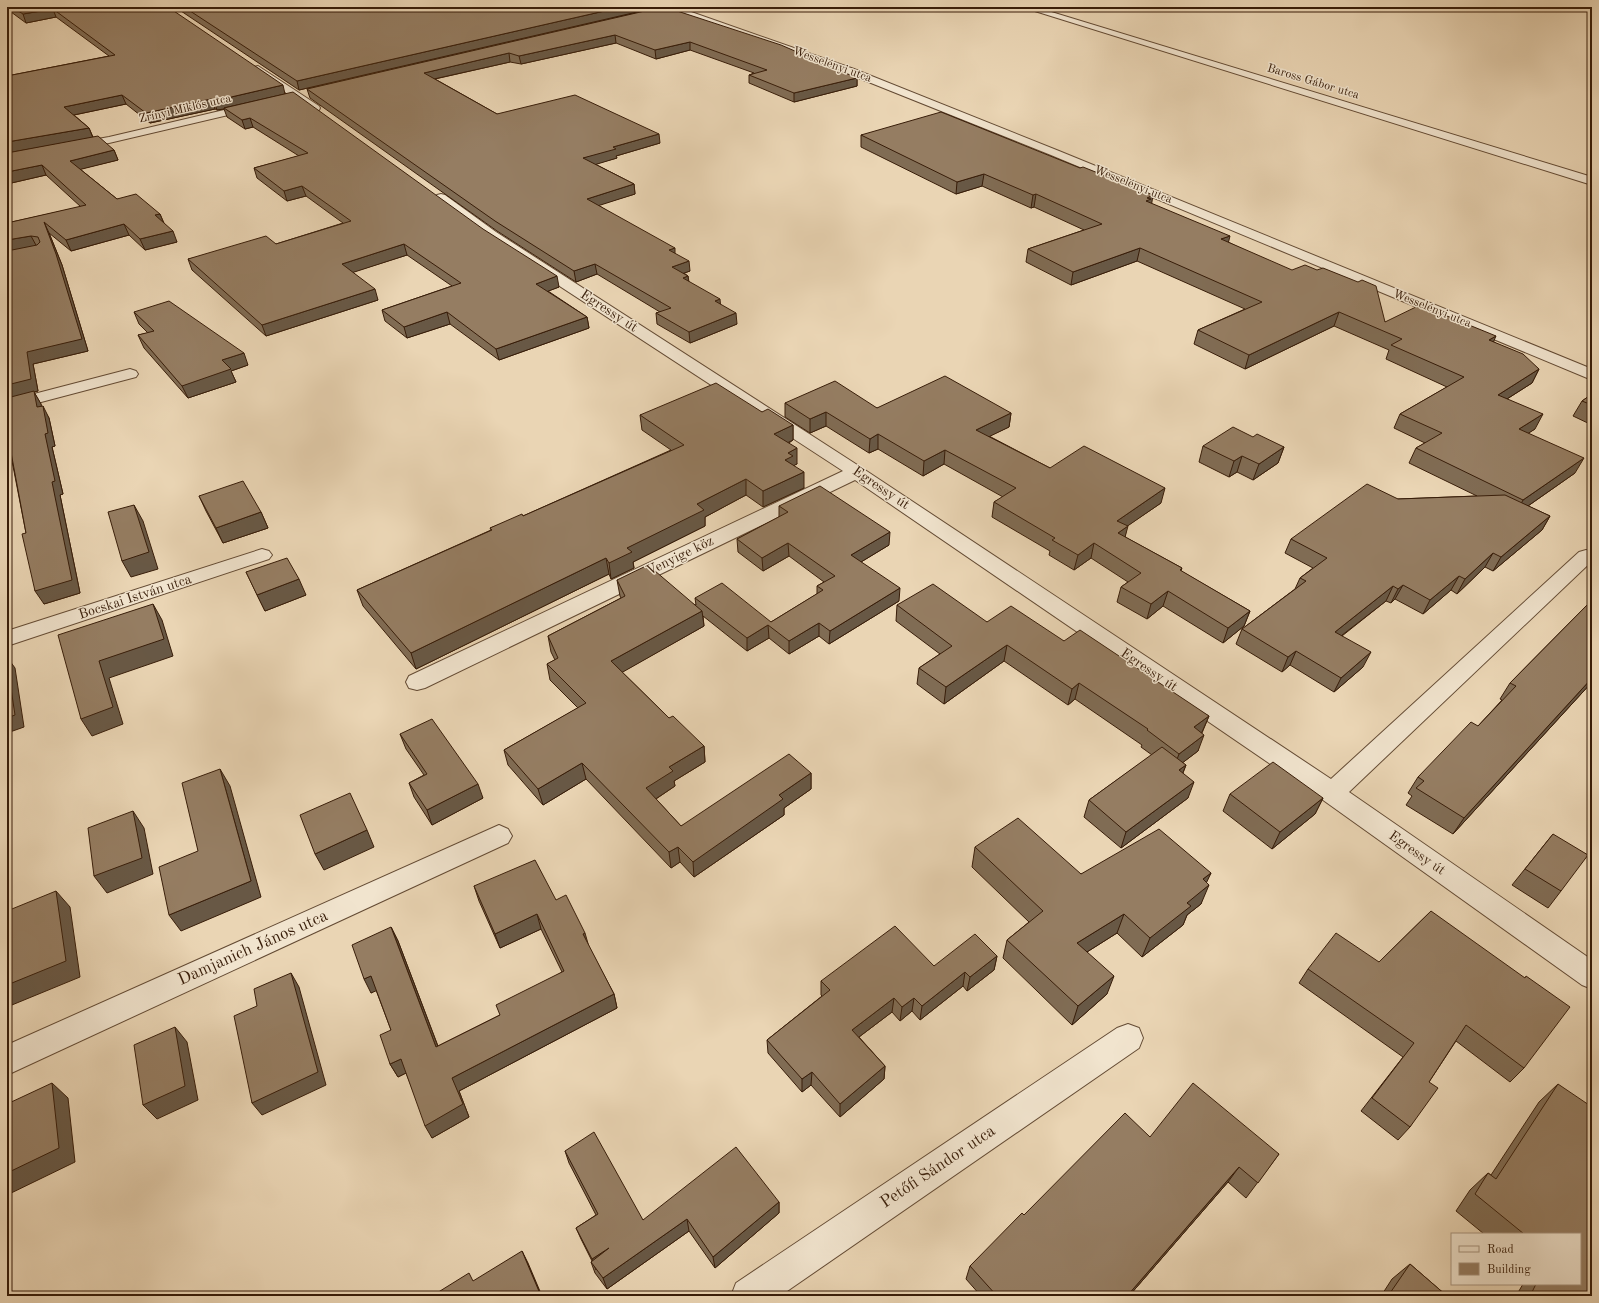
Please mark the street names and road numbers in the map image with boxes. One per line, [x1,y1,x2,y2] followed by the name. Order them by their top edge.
[791,45,873,85] street label: Wesselényi utca
[1266,62,1361,102] street label: Baross Gábor utca
[138,93,232,125] street label: Zrínyi Miklós utca
[1092,164,1174,206] street label: Wesselényi utca
[578,287,640,335] street label: Egressy út
[1391,288,1473,330] street label: Wesselényi utca
[850,464,912,512] street label: Egressy út
[644,534,716,578] street label: Venyige köz
[77,572,193,622] street label: Bocskai István utca
[1118,646,1180,694] street label: Egressy út
[1386,829,1448,878] street label: Egressy út
[175,907,331,989] street label: Damjanich János utca
[877,1122,999,1212] street label: Petőfi Sándor utca

